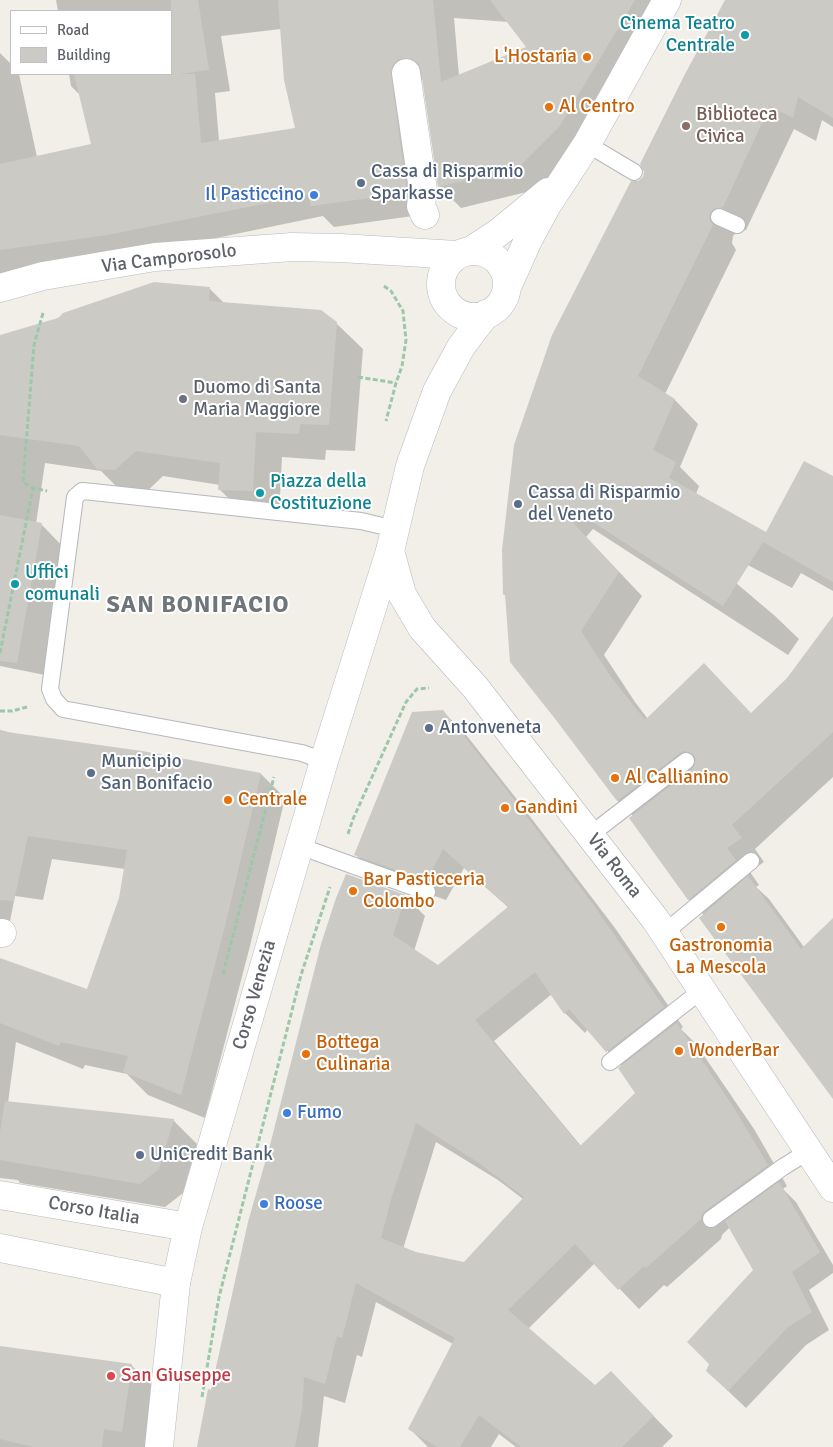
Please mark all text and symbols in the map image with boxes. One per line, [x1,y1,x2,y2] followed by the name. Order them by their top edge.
[10,10,172,75] legend
[620,13,735,57] place label: Cinema Teatro Centrale
[57,21,89,39] text: Road
[739,29,751,41] marker: Cinema Teatro Centrale
[57,46,111,64] text: Building
[494,46,577,68] place label: L'Hostaria
[581,51,593,63] marker: L'Hostaria
[559,96,635,118] place label: Al Centro
[543,101,555,113] marker: Al Centro
[696,104,778,148] place label: Biblioteca Civica
[680,120,692,132] marker: Biblioteca Civica
[371,161,523,205] place label: Cassa di Risparmio Sparkasse
[355,177,367,189] marker: Cassa di Risparmio Sparkasse
[205,184,304,206] place label: Il Pasticcino
[308,189,320,201] marker: Il Pasticcino
[100,239,238,279] street label: Via Camporosolo
[193,377,321,421] place label: Duomo di Santa Maria Maggiore
[177,393,189,405] marker: Duomo di Santa Maria Maggiore
[270,471,372,515] place label: Piazza della Costituzione
[528,482,680,526] place label: Cassa di Risparmio del Veneto
[254,487,266,499] marker: Piazza della Costituzione
[512,498,524,510] marker: Cassa di Risparmio del Veneto
[25,562,100,606] place label: Uffici comunali
[9,578,21,590] marker: Uffici comunali
[105,592,291,620] district label: SAN BONIFACIO
[439,717,541,739] place label: Antonveneta
[423,722,435,734] marker: Antonveneta
[101,751,213,795] place label: Municipio San Bonifacio
[85,767,97,779] marker: Municipio San Bonifacio
[625,767,729,789] place label: Al Callianino
[609,772,621,784] marker: Al Callianino
[238,789,307,811] place label: Centrale
[222,794,234,806] marker: Centrale
[515,797,578,819] place label: Gandini
[499,802,511,814] marker: Gandini
[582,829,646,903] street label: Via Roma
[363,869,485,913] place label: Bar Pasticceria Colombo
[347,885,359,897] marker: Bar Pasticceria Colombo
[715,921,727,933] marker: Gastronomia La Mescola
[669,935,773,979] place label: Gastronomia La Mescola
[228,937,282,1053] street label: Corso Venezia
[316,1032,390,1076] place label: Bottega Culinaria
[689,1040,779,1062] place label: WonderBar
[673,1045,685,1057] marker: WonderBar
[300,1048,312,1060] marker: Bottega Culinaria
[297,1102,342,1124] place label: Fumo
[281,1107,293,1119] marker: Fumo
[150,1144,273,1166] place label: UniCredit Bank
[134,1149,146,1161] marker: UniCredit Bank
[46,1192,142,1230] street label: Corso Italia
[274,1193,323,1215] place label: Roose
[258,1198,270,1210] marker: Roose
[121,1365,231,1387] place label: San Giuseppe
[105,1370,117,1382] marker: San Giuseppe

